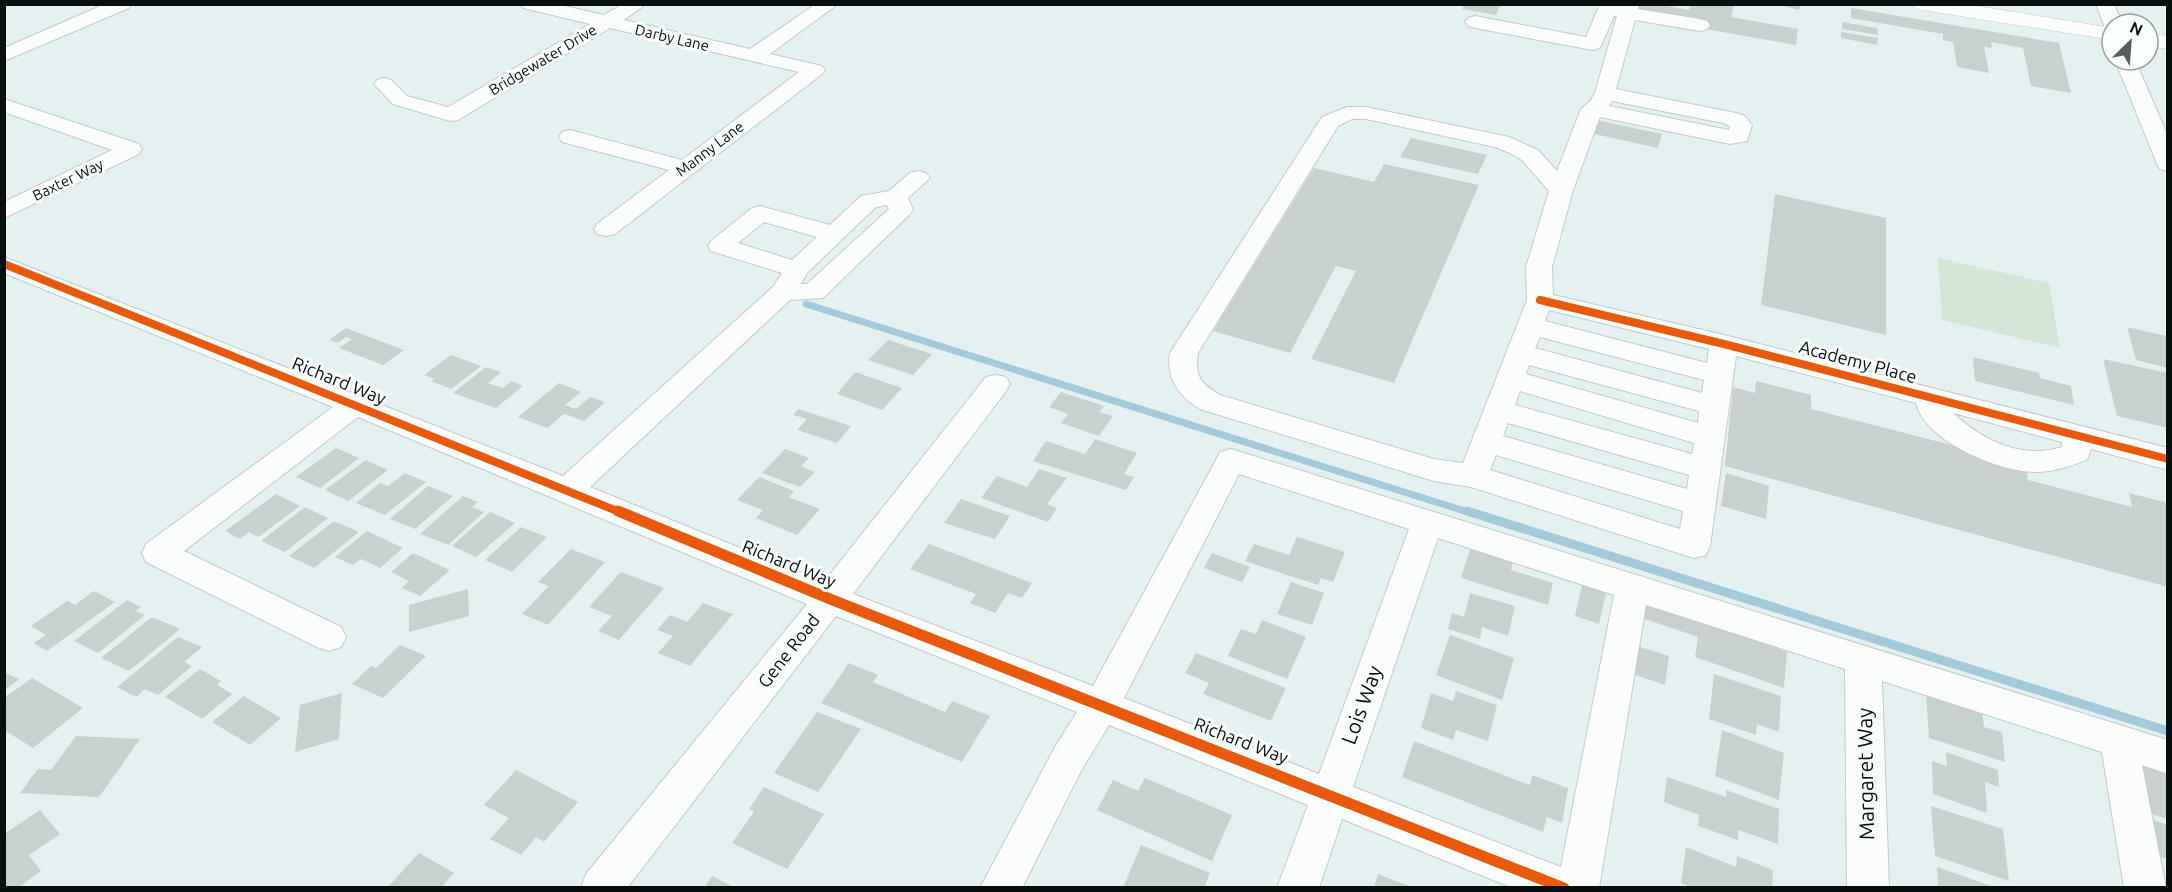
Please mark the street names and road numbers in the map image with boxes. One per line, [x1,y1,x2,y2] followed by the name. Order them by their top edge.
[486,21,600,98] street label: Bridgewater Drive
[633,21,711,54] street label: Darby Lane
[672,118,747,180] street label: Manny Lane
[30,155,106,204] street label: Baxter Way
[1797,336,1919,386] street label: Academy Place
[290,352,389,408] street label: Richard Way
[740,535,839,591] street label: Richard Way
[753,610,823,691] street label: Gene Road
[1336,662,1386,747] street label: Lois Way
[1852,708,1878,840] street label: Margaret Way
[1191,713,1292,767] street label: Richard Way

